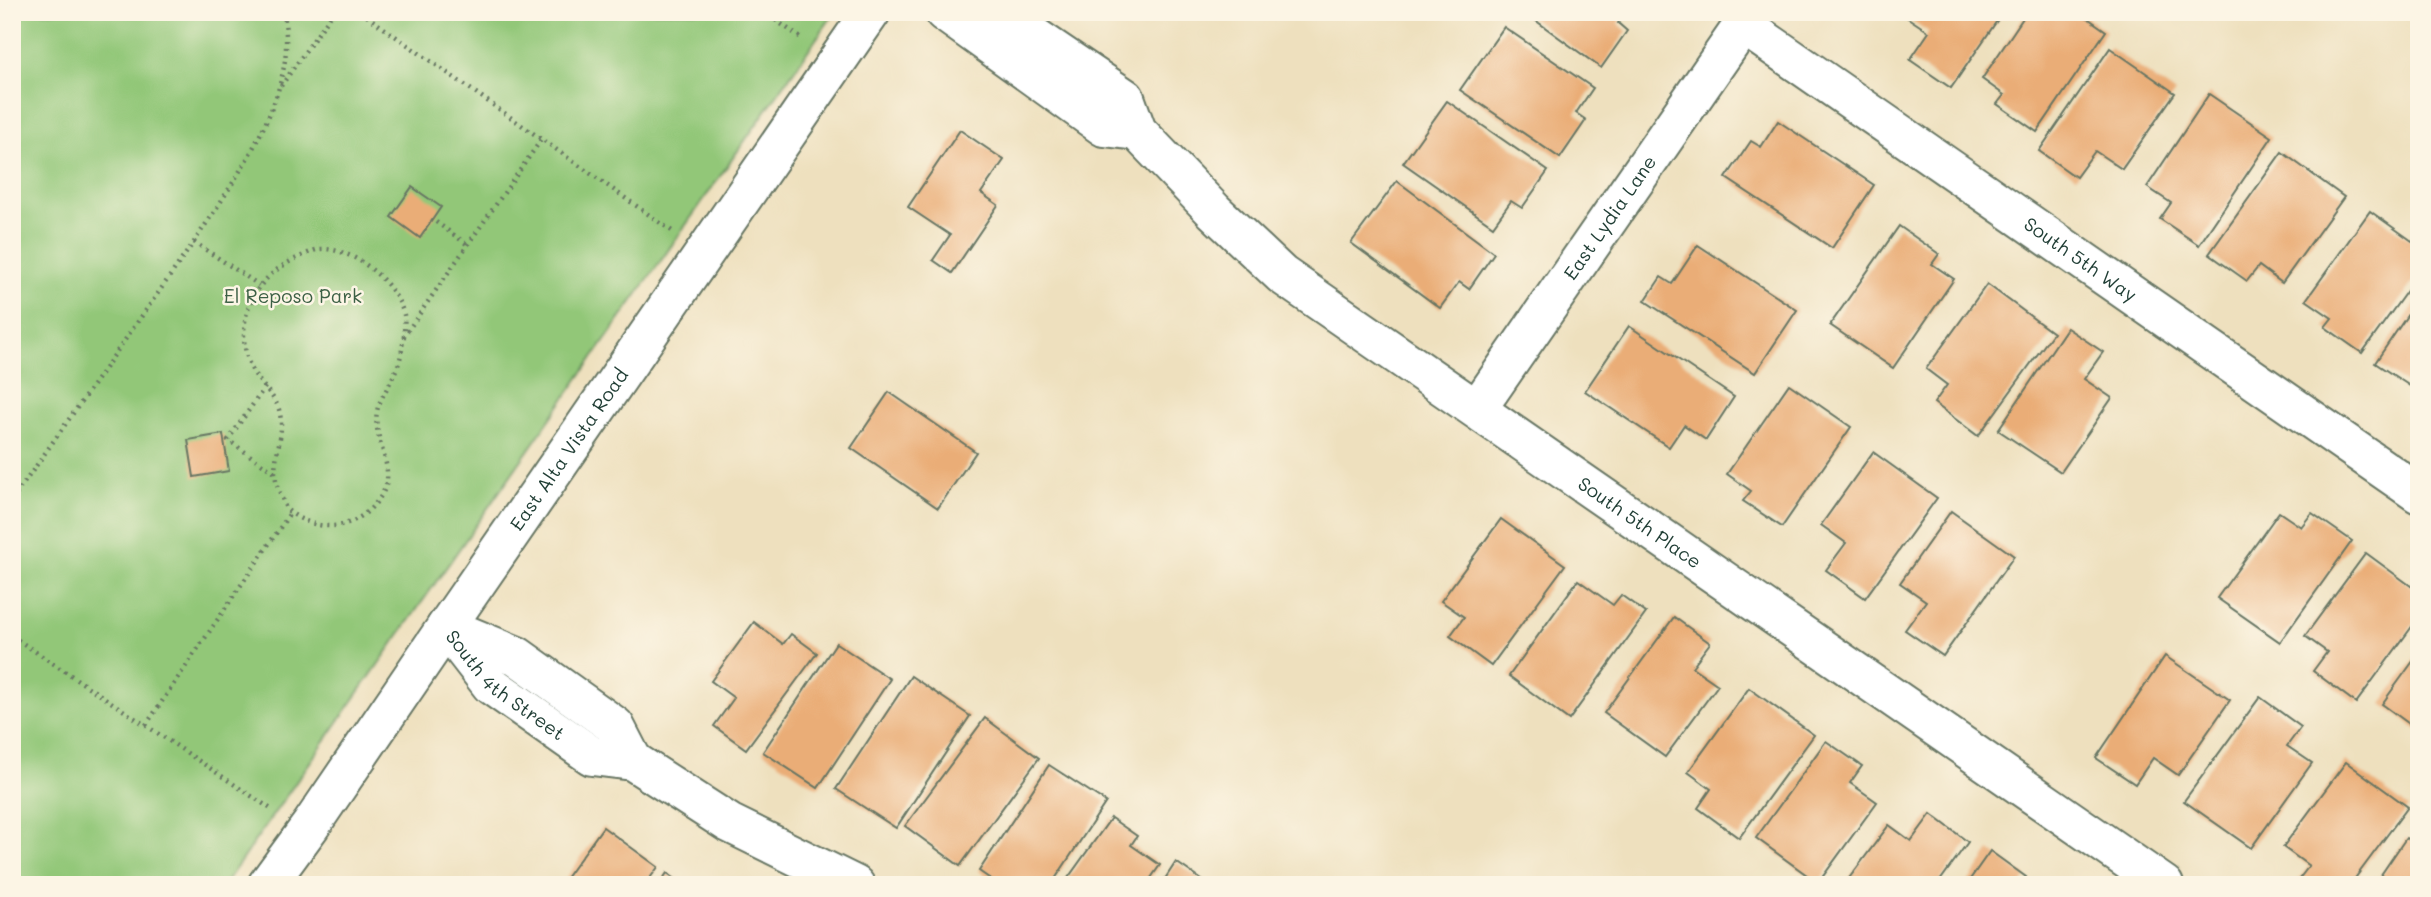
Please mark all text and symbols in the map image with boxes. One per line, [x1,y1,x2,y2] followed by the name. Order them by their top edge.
[1557,150,1661,284] street label: East Lydia Lane
[2019,211,2142,307] street label: South 5th Way
[224,283,362,308] park label: El Reposo Park
[504,363,633,535] street label: East Alta Vista Road
[1573,471,1707,574] street label: South 5th Place
[441,624,570,745] street label: South 4th Street

